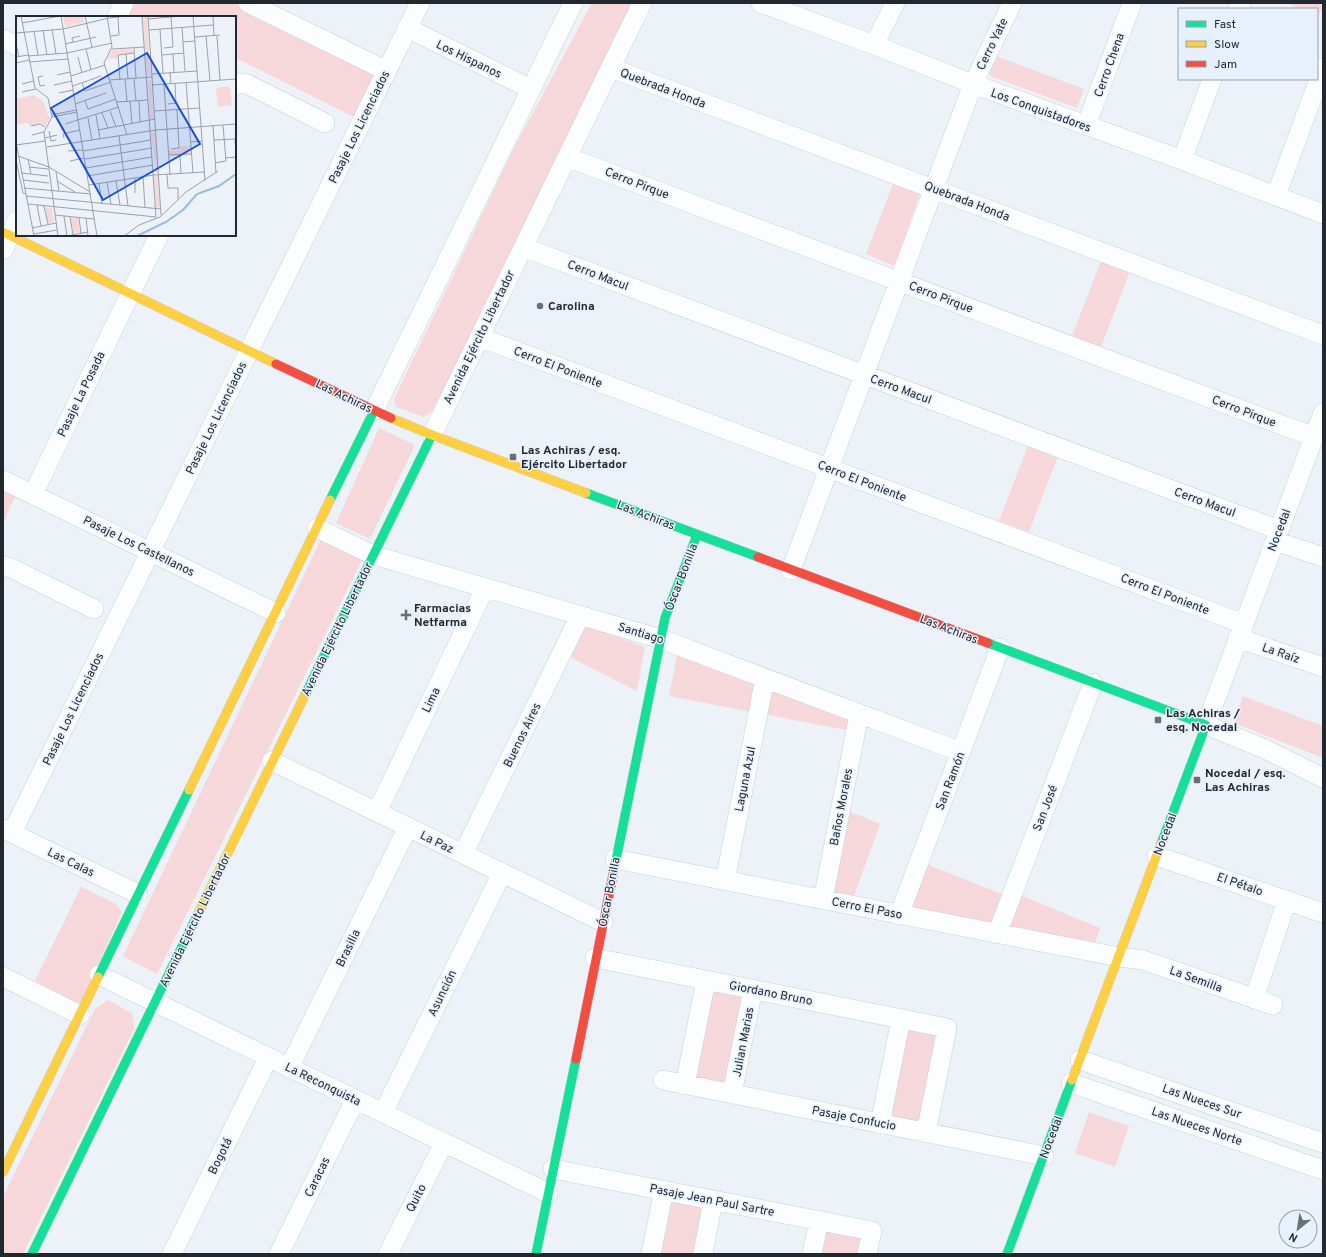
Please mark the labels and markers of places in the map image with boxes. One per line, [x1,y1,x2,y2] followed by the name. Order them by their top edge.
[548,299,595,315] place label: Carolina
[535,301,545,311] marker: Carolina
[521,443,627,473] place label: Las Achiras / esq. Ejército Libertador
[508,452,518,462] marker: Las Achiras / esq. Ejército Libertador
[414,601,471,631] place label: Farmacias Netfarma
[401,610,411,620] marker: Farmacias Netfarma
[1166,706,1241,736] place label: Las Achiras / esq. Nocedal
[1153,715,1163,725] marker: Las Achiras / esq. Nocedal
[1205,766,1286,796] place label: Nocedal / esq. Las Achiras
[1192,775,1202,785] marker: Nocedal / esq. Las Achiras

